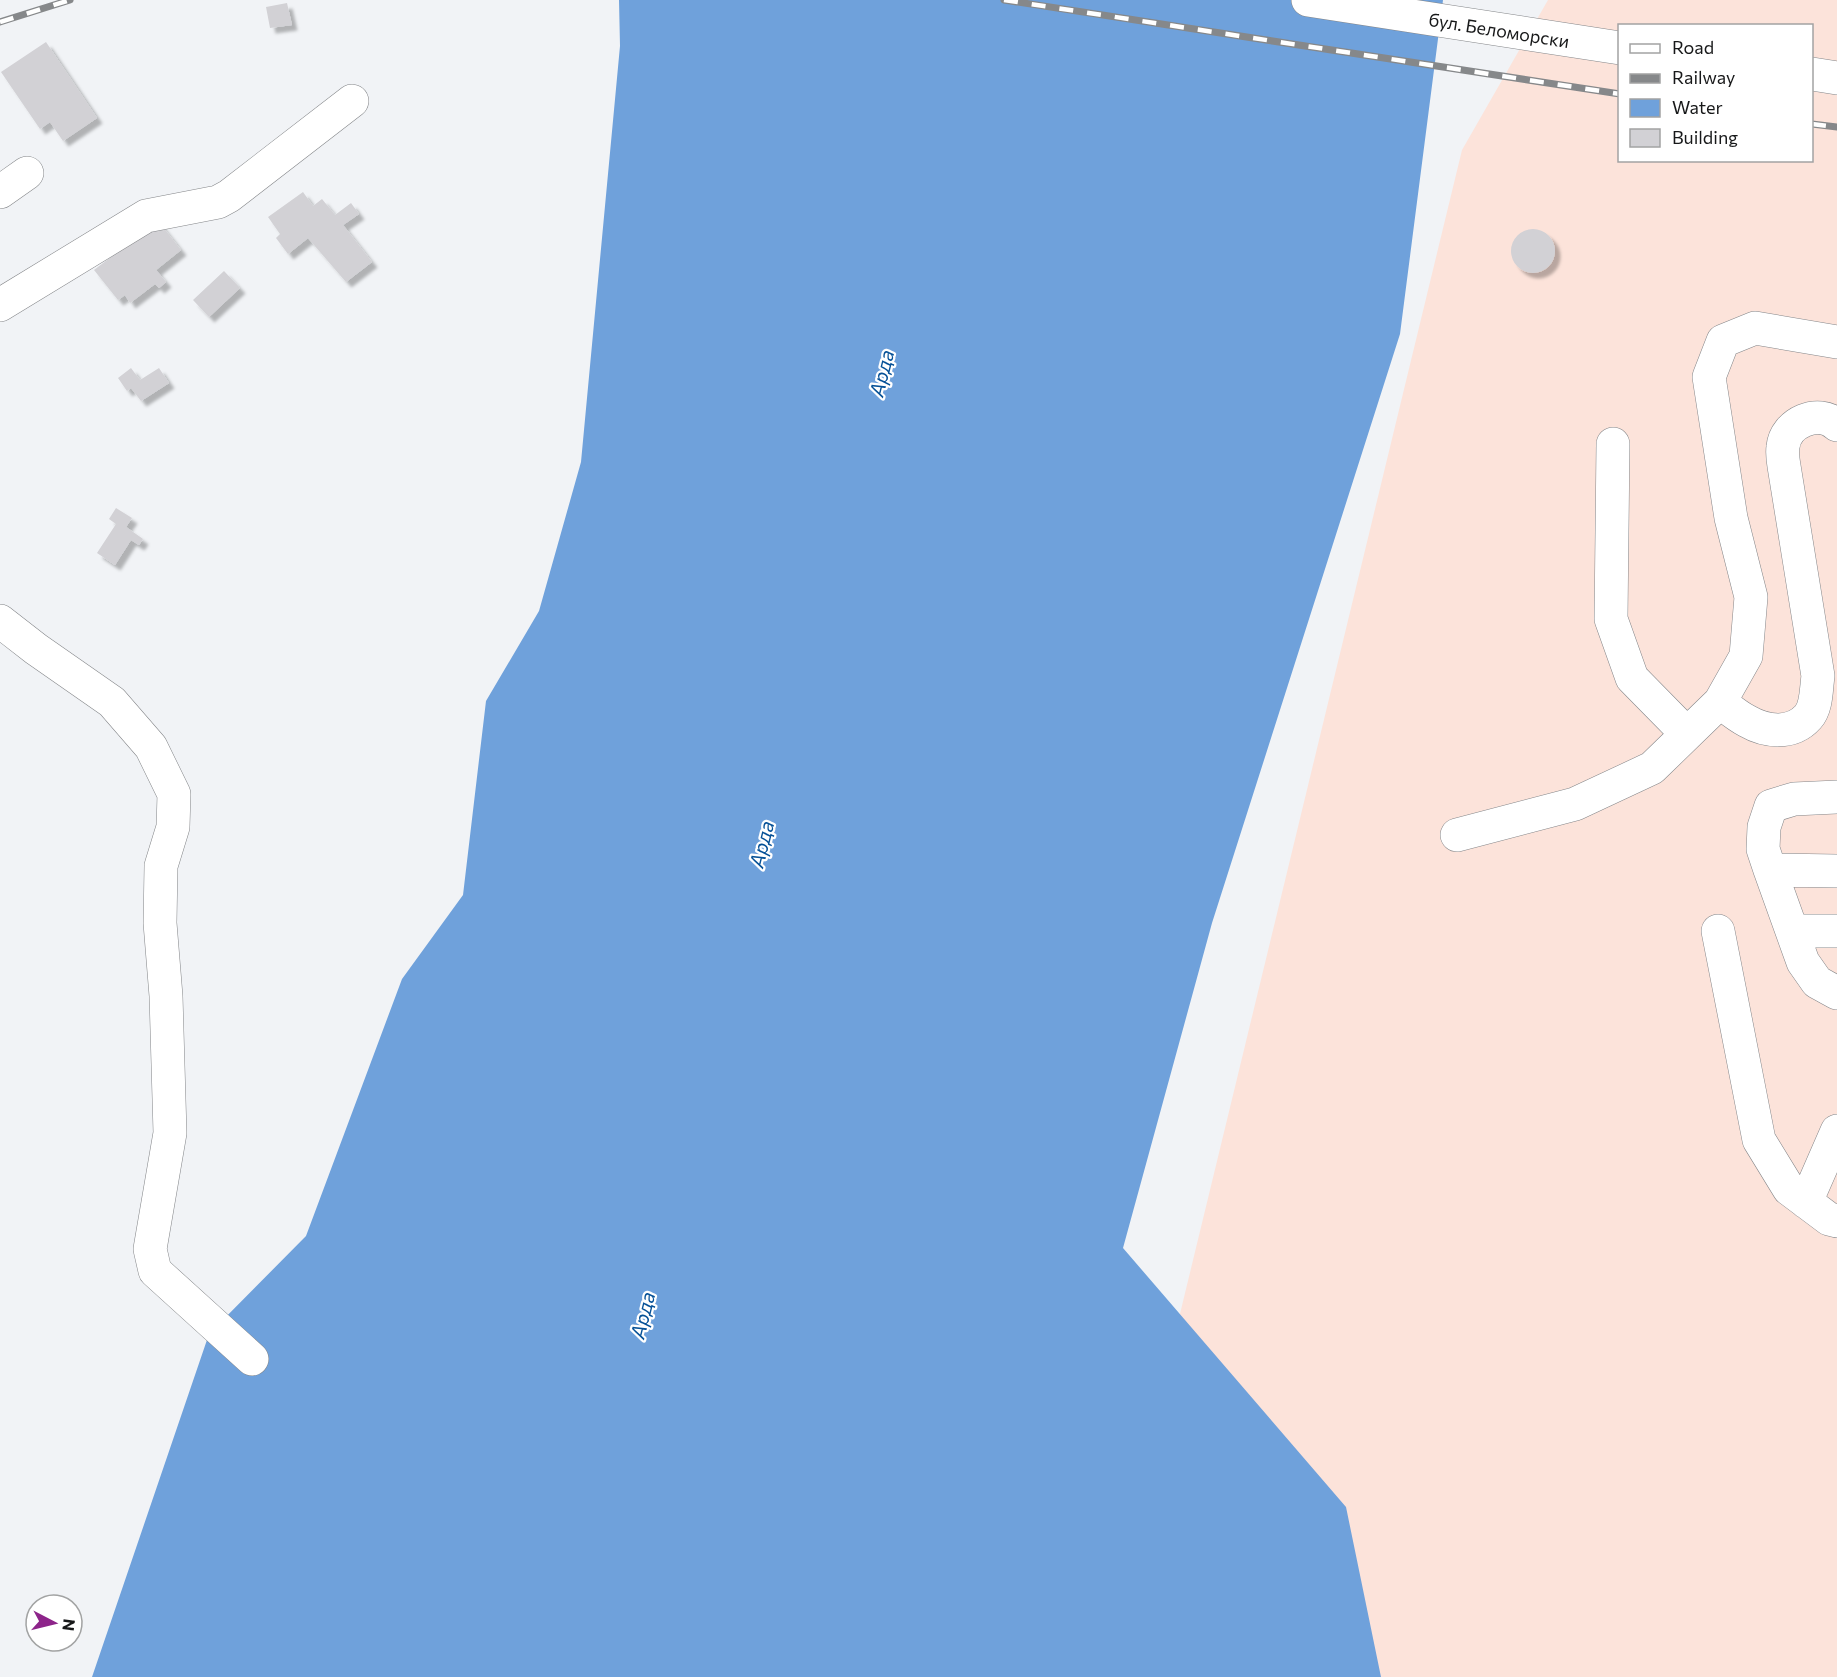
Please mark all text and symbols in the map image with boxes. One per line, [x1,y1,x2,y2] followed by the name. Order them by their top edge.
[1427,8,1571,52] street label: бул. Беломорски
[1618,24,1813,162] legend
[1672,36,1714,58] text: Road
[1672,66,1735,88] text: Railway
[1672,96,1723,118] text: Water
[1672,126,1738,148] text: Building
[863,347,898,400] water label: Арда
[743,818,778,871] water label: Арда
[624,1289,659,1342] water label: Арда
[24,1593,84,1653] north arrow
[59,1618,80,1632] text: N

